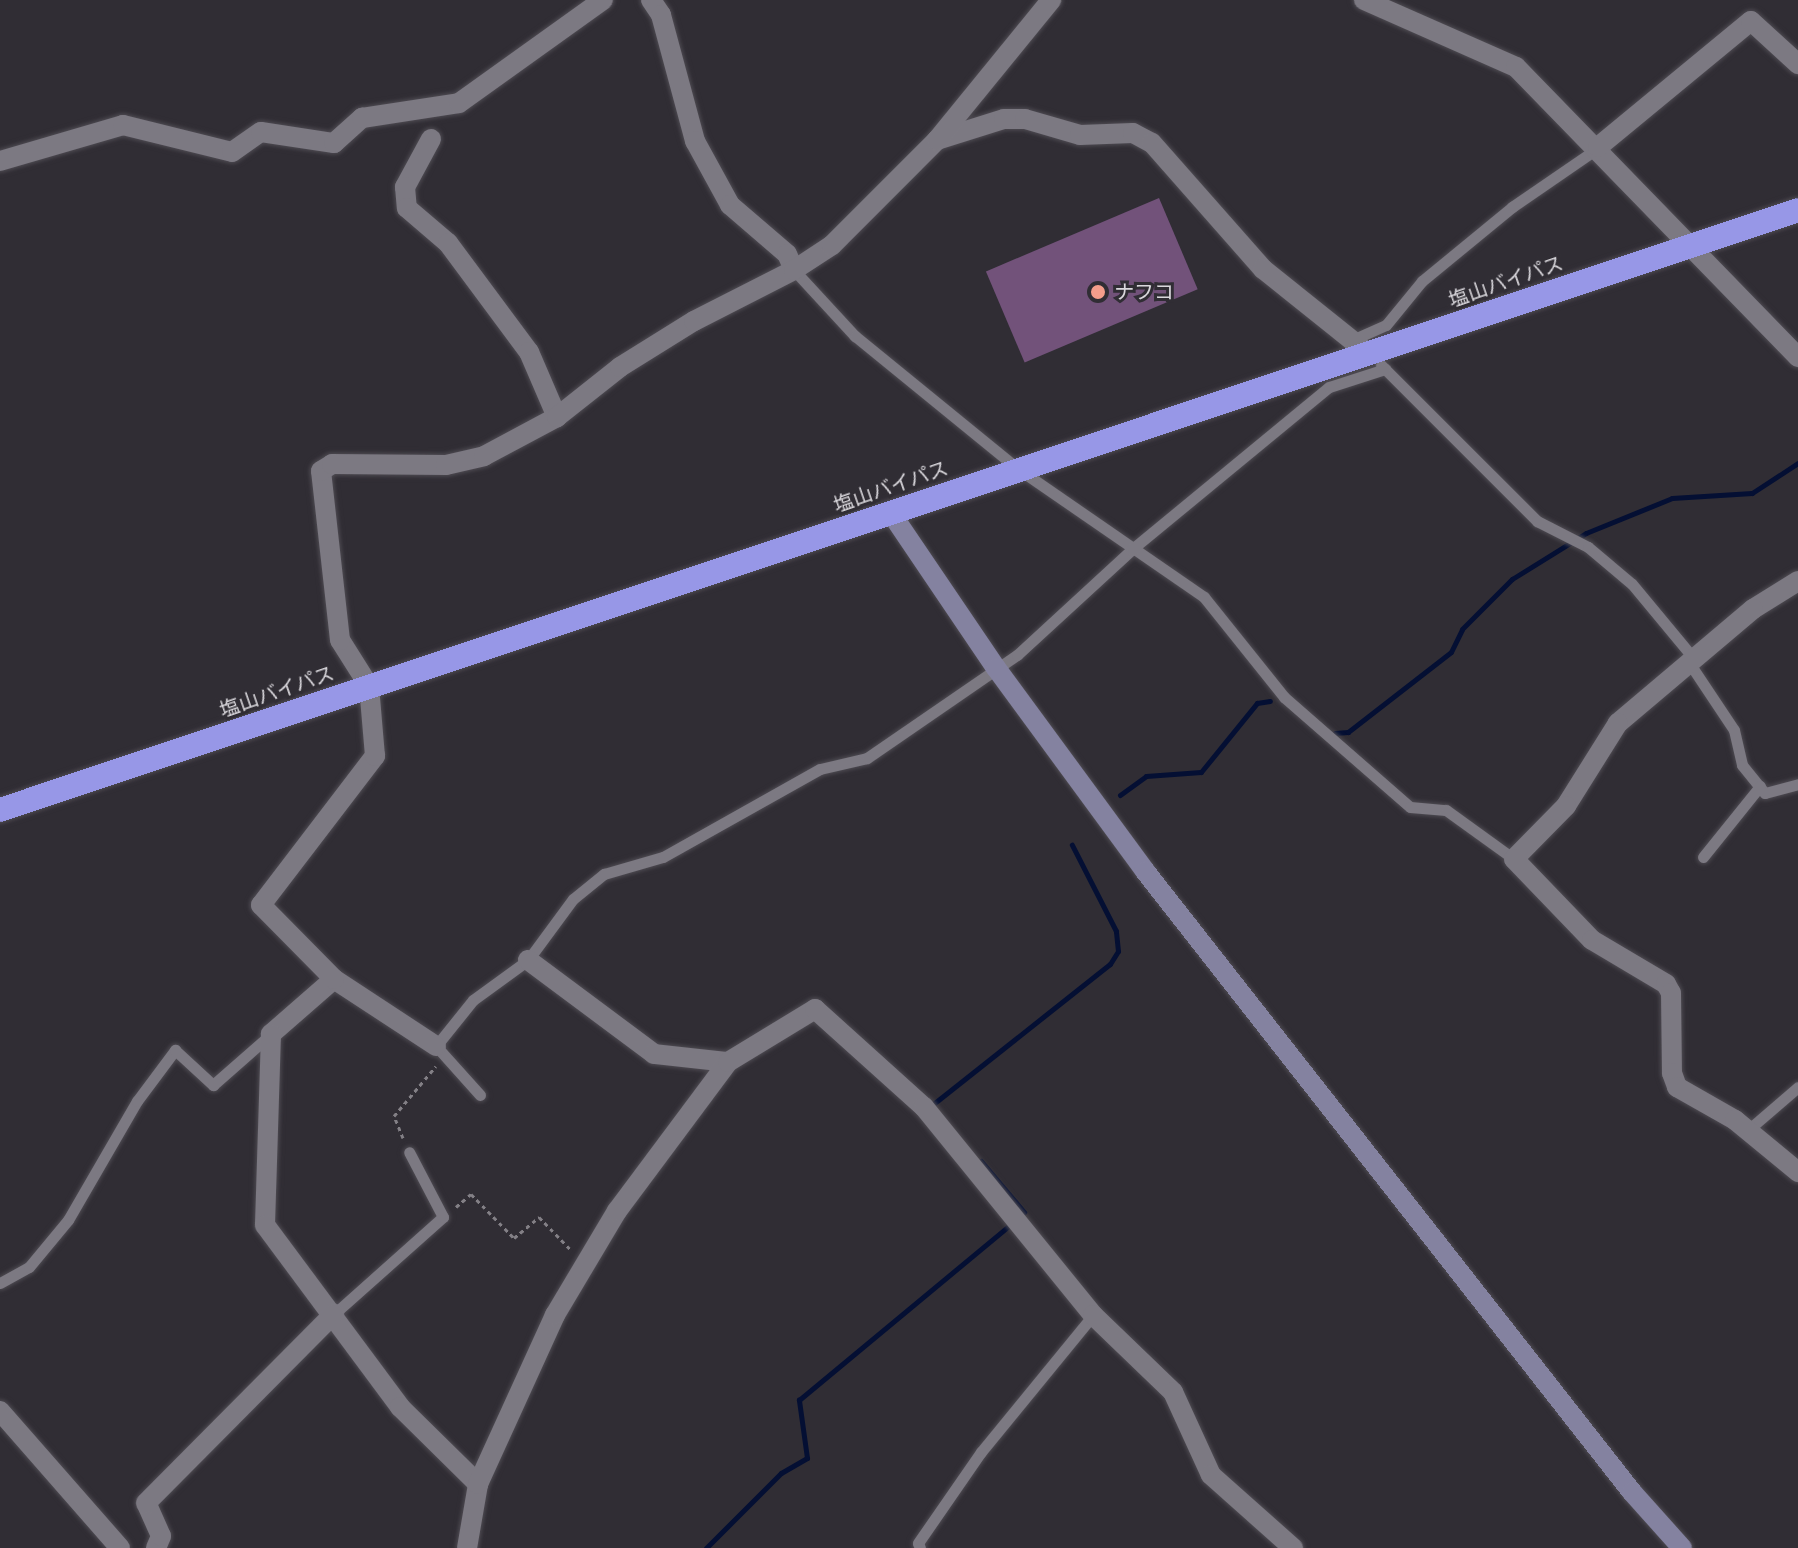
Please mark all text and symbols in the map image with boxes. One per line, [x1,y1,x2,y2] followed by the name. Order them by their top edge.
[1445,251,1567,313] street label: 塩山バイパス
[1114,280,1174,304] place label: ナフコ
[1089,283,1107,301] marker: ナフコ
[830,456,952,518] street label: 塩山バイパス
[216,661,338,723] street label: 塩山バイパス

